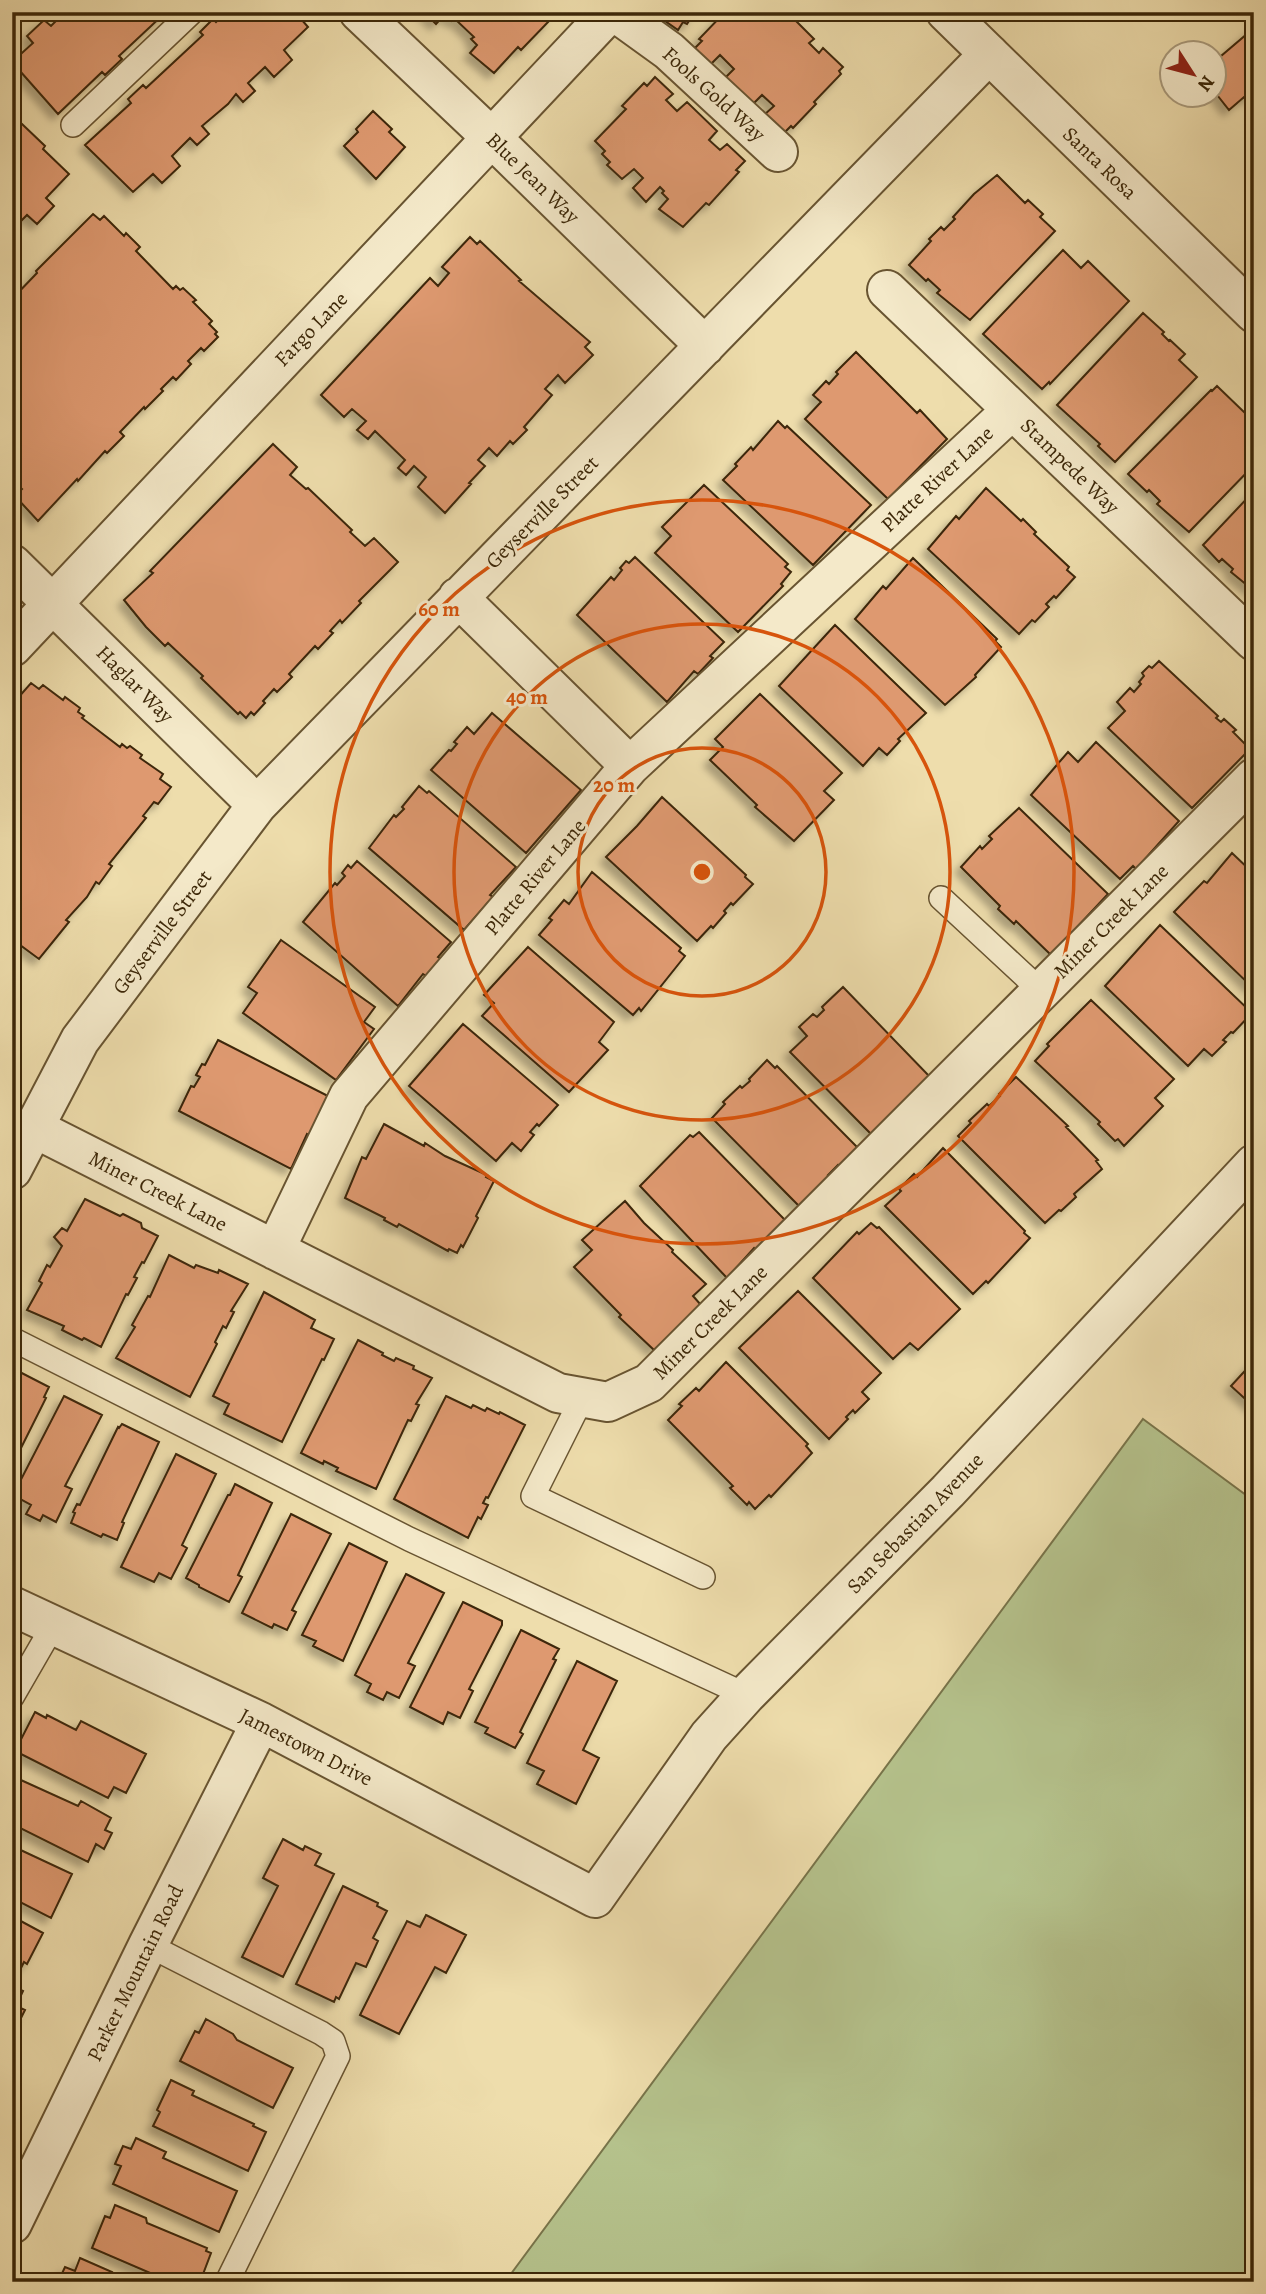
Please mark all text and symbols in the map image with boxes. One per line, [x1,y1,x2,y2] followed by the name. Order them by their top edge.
[1158,38,1228,108] north arrow
[656,40,772,148] street label: Fools Gold Way
[1191,70,1221,97] text: N
[1057,120,1144,206] street label: Santa Rosa
[480,126,586,230] street label: Blue Jean Way
[268,285,354,373] street label: Fargo Lane
[1014,412,1126,521] street label: Stampede Way
[875,420,999,538] street label: Platte River Lane
[479,449,605,575] street label: Geyserville Street
[418,595,460,623] text: 60 m
[90,639,181,730] street label: Haglar Way
[506,683,548,711] text: 40 m
[593,771,635,799] text: 20 m
[478,813,592,941] street label: Platte River Lane
[1047,857,1175,985] street label: Miner Creek Lane
[690,860,714,884] centre of rings
[106,864,218,1000] street label: Geyserville Street
[84,1144,232,1238] street label: Miner Creek Lane
[646,1258,774,1386] street label: Miner Creek Lane
[840,1446,990,1600] street label: San Sebastian Avenue
[235,1701,377,1793] street label: Jamestown Drive
[80,1879,190,2066] street label: Parker Mountain Road

